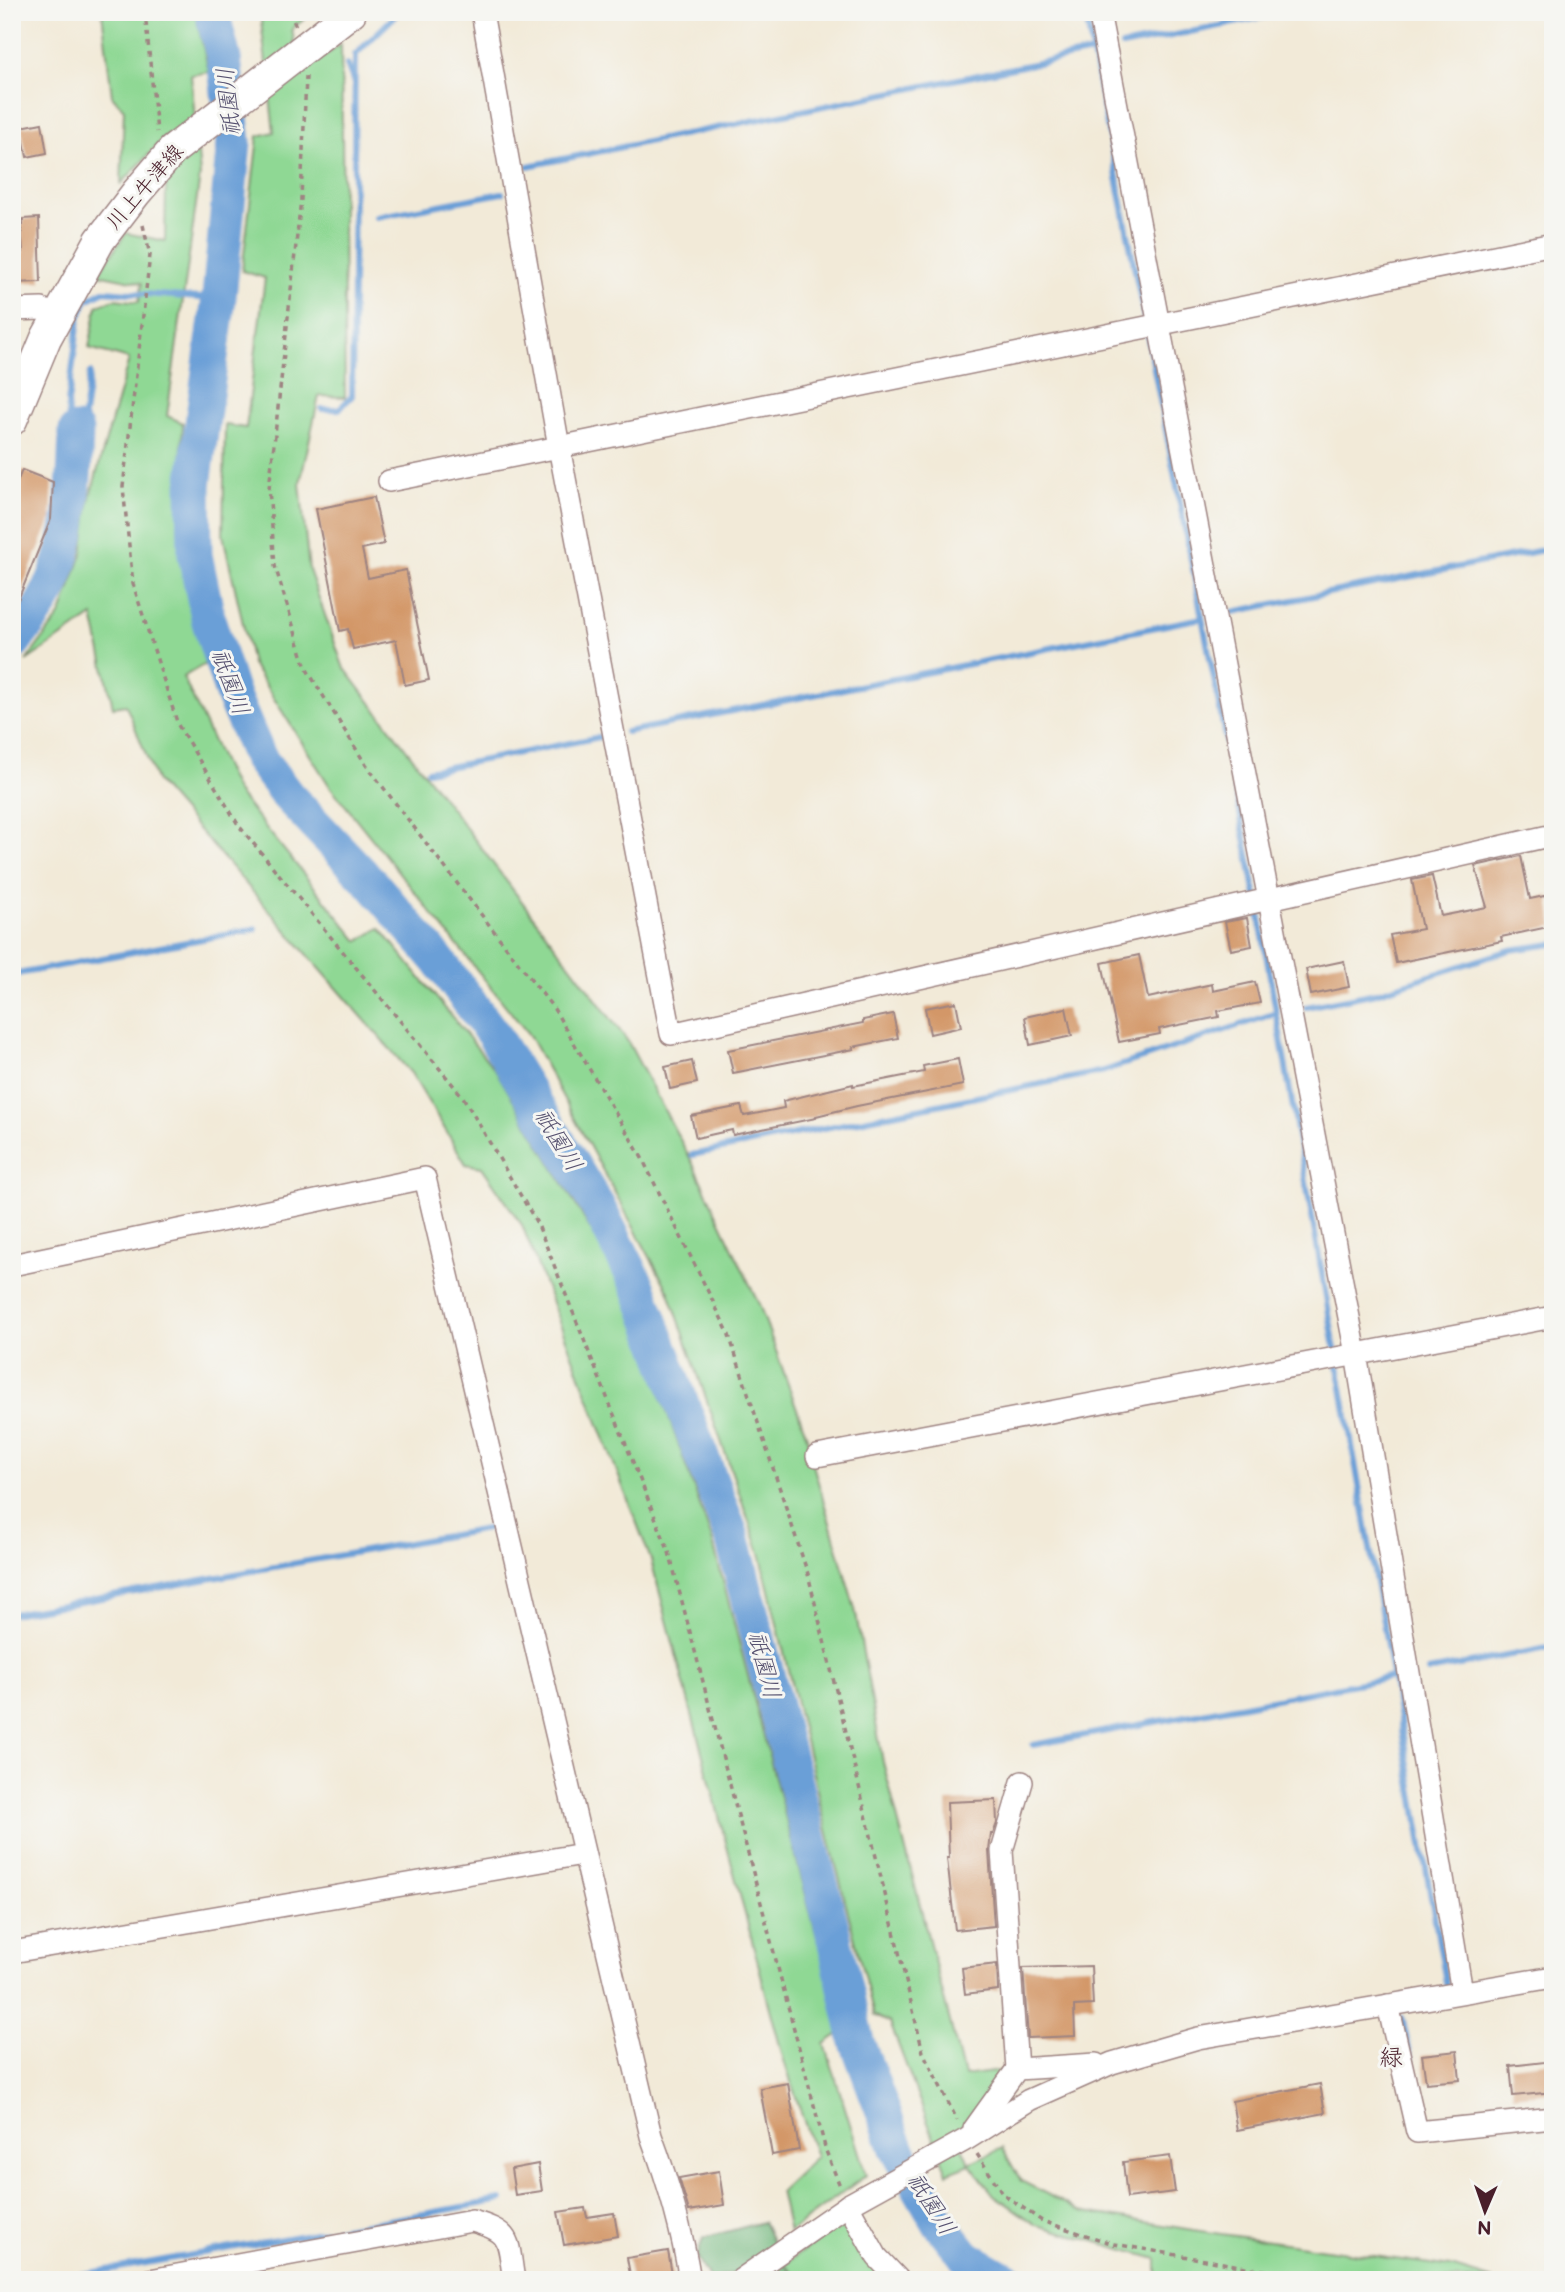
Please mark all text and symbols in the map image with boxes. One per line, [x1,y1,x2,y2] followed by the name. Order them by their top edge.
[211,66,247,138] water label: 祇園川
[101,139,189,235] street label: 川上牛津線
[205,645,255,719] water label: 祇園川
[528,1103,588,1177] water label: 祇園川
[742,1628,786,1702] water label: 祇園川
[1380,2044,1403,2072] district label: 緑
[901,2167,961,2241] water label: 祇園川
[1450,2176,1520,2246] north arrow
[1477,2215,1492,2238] text: N

